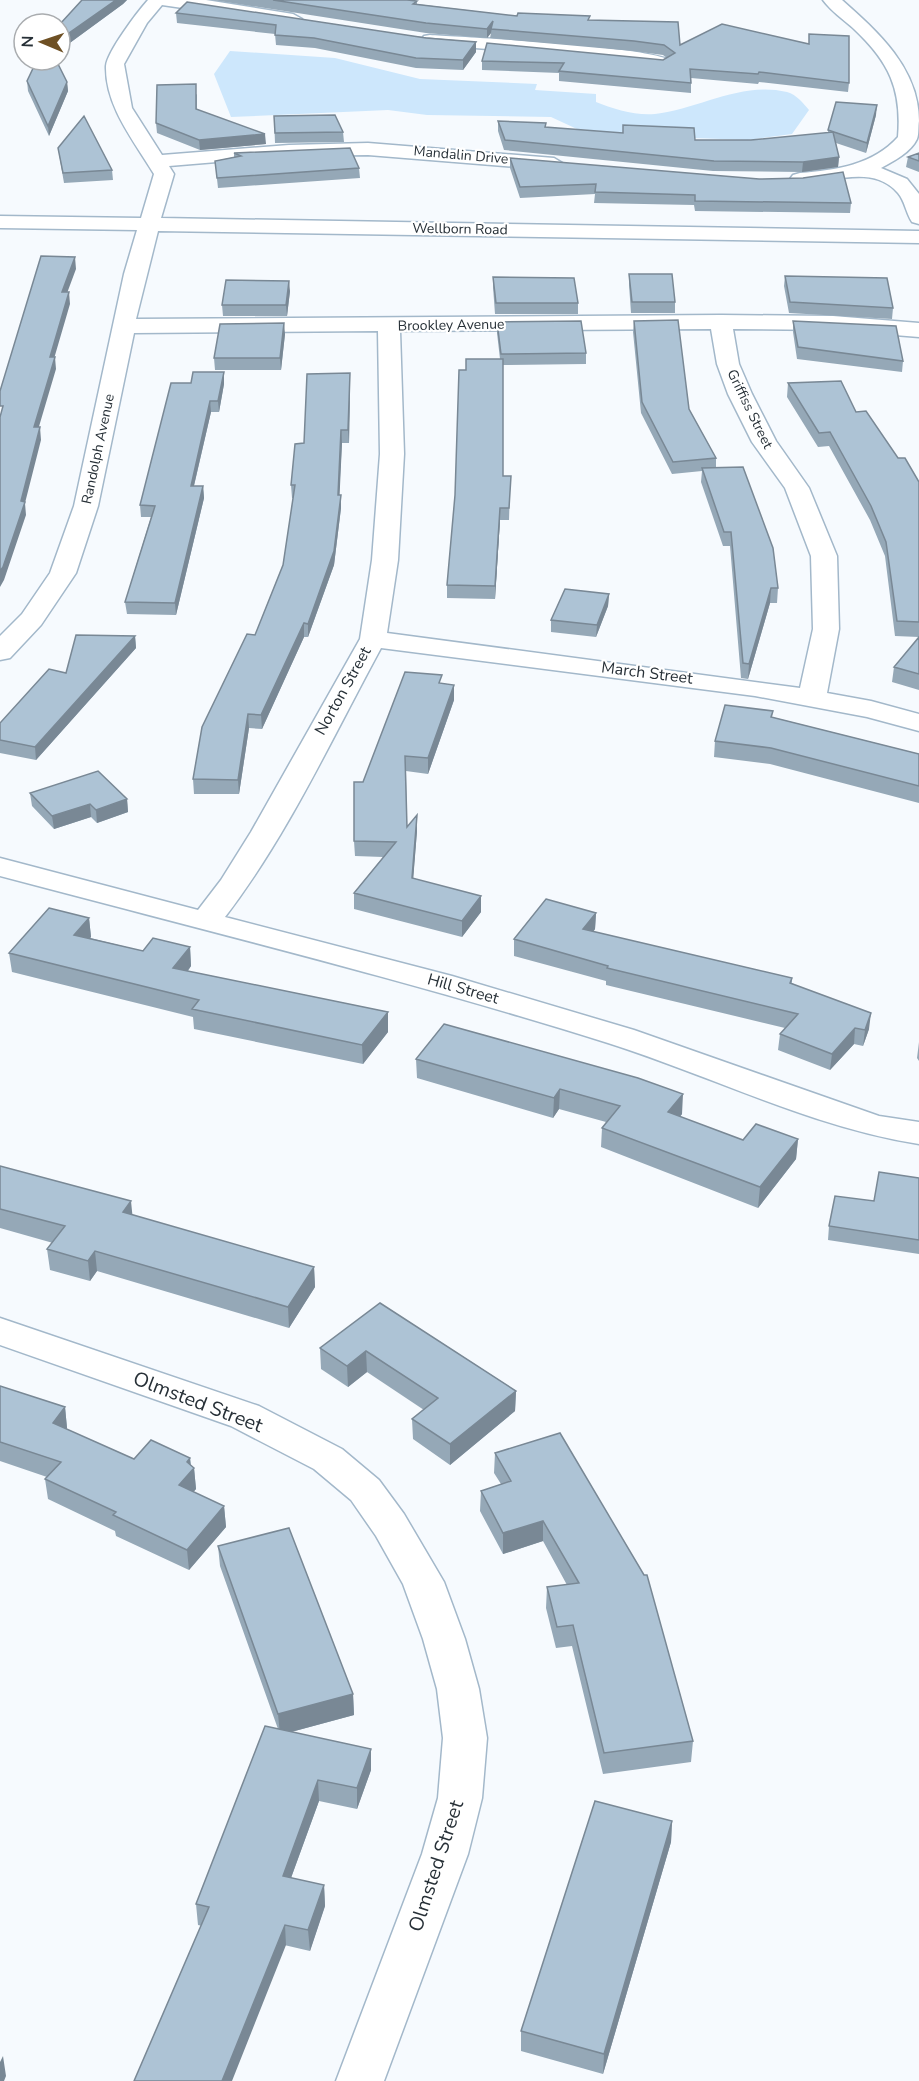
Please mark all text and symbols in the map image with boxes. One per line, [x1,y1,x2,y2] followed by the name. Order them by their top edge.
[12,12,72,72] north arrow
[17,35,39,48] text: N
[413,141,509,169] street label: Mandalin Drive
[412,219,508,239] street label: Wellborn Road
[397,315,505,335] street label: Brookley Avenue
[723,366,777,452] street label: Griffiss Street
[77,392,119,506] street label: Randolph Avenue
[310,642,377,739] street label: Norton Street
[600,656,694,690] street label: March Street
[425,968,502,1010] street label: Hill Street
[129,1365,268,1439] street label: Olmsted Street
[402,1796,470,1935] street label: Olmsted Street

